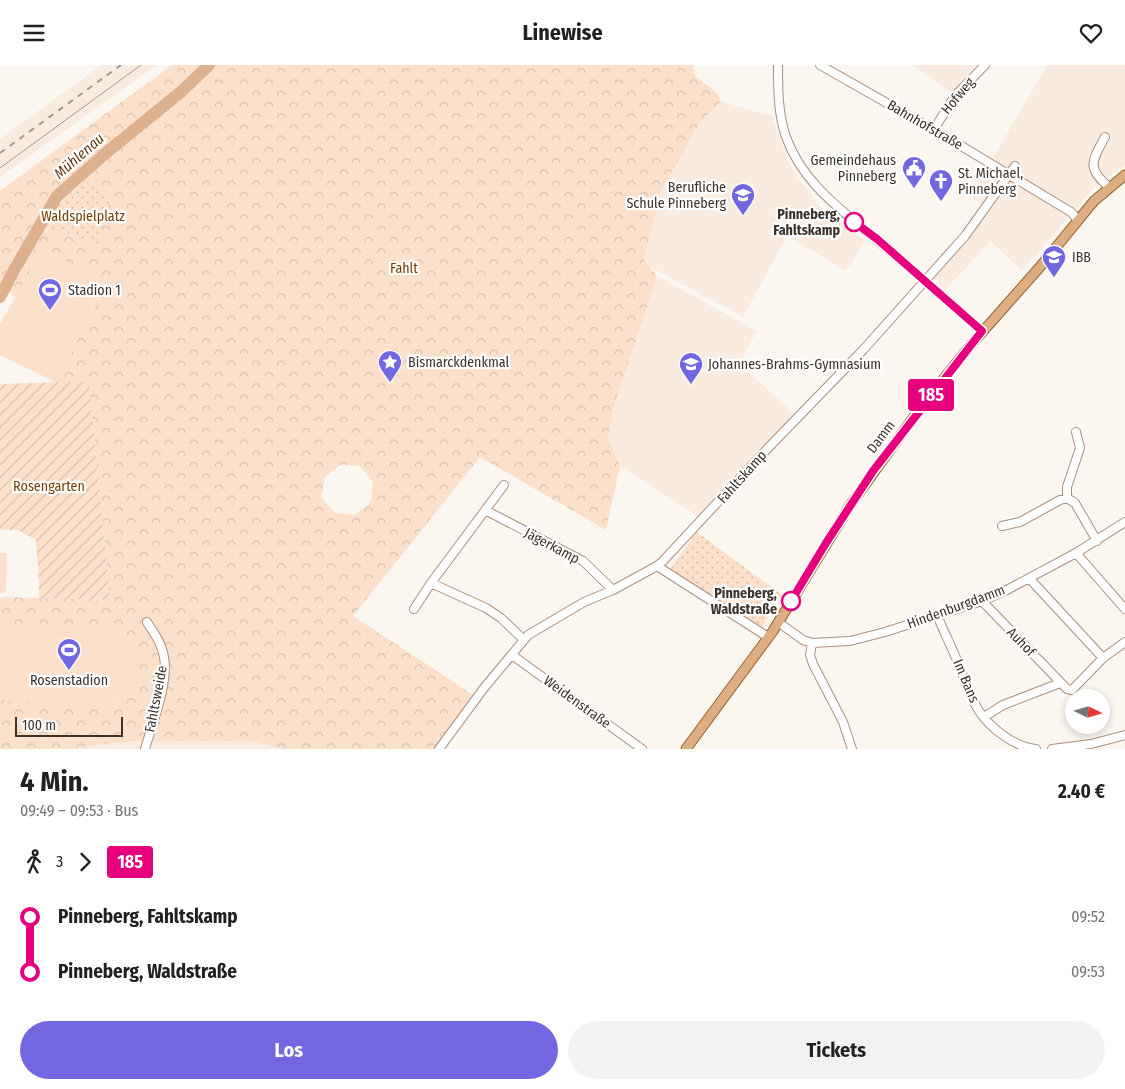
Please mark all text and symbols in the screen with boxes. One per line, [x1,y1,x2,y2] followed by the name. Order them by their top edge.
[20,19,48,47] icon: menu
[522,19,603,46] text: Linewise
[1077,19,1105,47] icon: heart
[938,74,979,118] street label: Hofweg
[884,97,966,154] street label: Bahnhofstraße
[50,129,108,183] water label: Mühlenau
[811,152,896,185] place label: Gemeindehaus Pinneberg
[901,155,927,189] public building icon: Gemeindehaus Pinneberg
[958,165,1023,198] place label: St. Michael, Pinneberg
[928,168,954,202] church icon: St. Michael, Pinneberg
[626,179,726,212] place label: Berufliche Schule Pinneberg
[730,182,756,216] school or university icon: Berufliche Schule Pinneberg
[773,206,840,239] place label: Pinneberg, Fahltskamp
[41,208,125,225] park label: Waldspielplatz
[844,212,864,232] marker: Pinneberg, Fahltskamp
[1041,244,1067,278] school or university icon: IBB
[1072,249,1091,266] place label: IBB
[390,260,418,277] park label: Fahlt
[37,277,63,311] sports icon: Stadion 1
[68,282,121,299] place label: Stadion 1
[377,349,403,383] place icon: Bismarckdenkmal
[678,351,704,385] school or university icon: Johannes-Brahms-Gymnasium
[408,354,509,371] place label: Bismarckdenkmal
[708,356,881,373] place label: Johannes-Brahms-Gymnasium
[902,379,960,411] line badge: 185
[918,384,944,406] text: 185
[863,417,899,457] street label: Damm
[714,447,770,507] street label: Fahltskamp
[13,478,85,495] park label: Rosengarten
[521,524,583,568] street label: Jägerkamp
[905,581,1007,633] street label: Hindenburgdamm
[711,585,777,618] place label: Pinneberg, Waldstraße
[781,591,801,611] marker: Pinneberg, Waldstraße
[1003,624,1040,661] street label: Auhof
[56,637,82,671] sports icon: Rosenstadion
[949,657,983,705] street label: Im Bans
[141,664,171,734] street label: Fahltsweide
[30,672,108,689] place label: Rosenstadion
[540,672,614,732] street label: Weidenstraße
[1065,689,1110,734] north arrow
[1065,689,1110,734] map controls
[15,714,122,737] scale bar
[22,717,56,734] text: 100 m
[20,765,89,798] text: 4 Min.
[1058,780,1105,803] text: 2.40 €
[20,801,138,820] text: 09:49 – 09:53 · Bus
[20,848,48,876] icon: walk
[71,848,99,876] icon: forward
[117,851,143,873] text: 185
[56,852,63,871] text: 3
[58,905,238,928] text: Pinneberg, Fahltskamp
[1071,907,1105,926] text: 09:52
[58,960,237,983] text: Pinneberg, Waldstraße
[1071,962,1105,981] text: 09:53
[20,1021,558,1079] button: Los
[568,1021,1105,1079] button: Tickets

